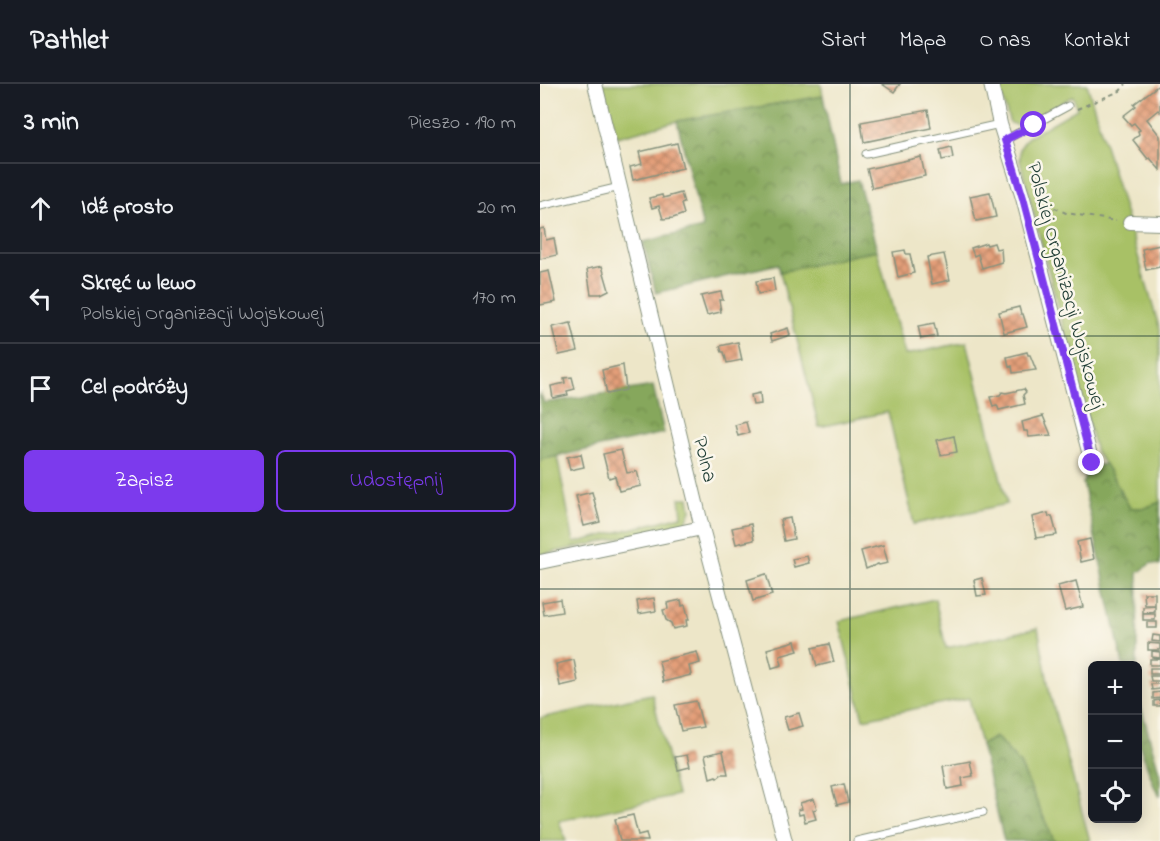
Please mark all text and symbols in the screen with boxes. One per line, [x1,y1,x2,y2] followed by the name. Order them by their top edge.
[30,21,109,62] text: Pathlet
[821,26,867,56] text: Start
[900,26,946,56] text: Mapa
[979,26,1031,56] text: O nas
[1064,26,1130,56] text: Kontakt
[24,104,79,142] text: 3 min
[408,109,516,138] text: Pieszo · 190 m
[1020,111,1046,137] route start
[1016,159,1113,414] street label: Polskiej Organizacji Wojskowej
[24,192,57,225] icon: ahead
[81,192,174,224] text: Idź prosto
[477,194,516,223] text: 20 m
[81,268,196,300] text: Skręć w lewo
[24,282,57,315] icon: left
[472,284,516,313] text: 170 m
[81,300,323,329] text: Polskiej Organizacji Wojskowej
[24,372,57,405] icon: arrive
[81,372,188,404] text: Cel podróży
[684,433,724,486] street label: Polna
[1078,449,1104,475] route end
[24,450,264,512] button: Zapisz
[276,450,516,512] button: Udostępnij
[1088,661,1142,823] map controls
[1088,661,1142,715] button: +
[1088,715,1142,769] button: −
[1088,769,1142,823] button: locate

